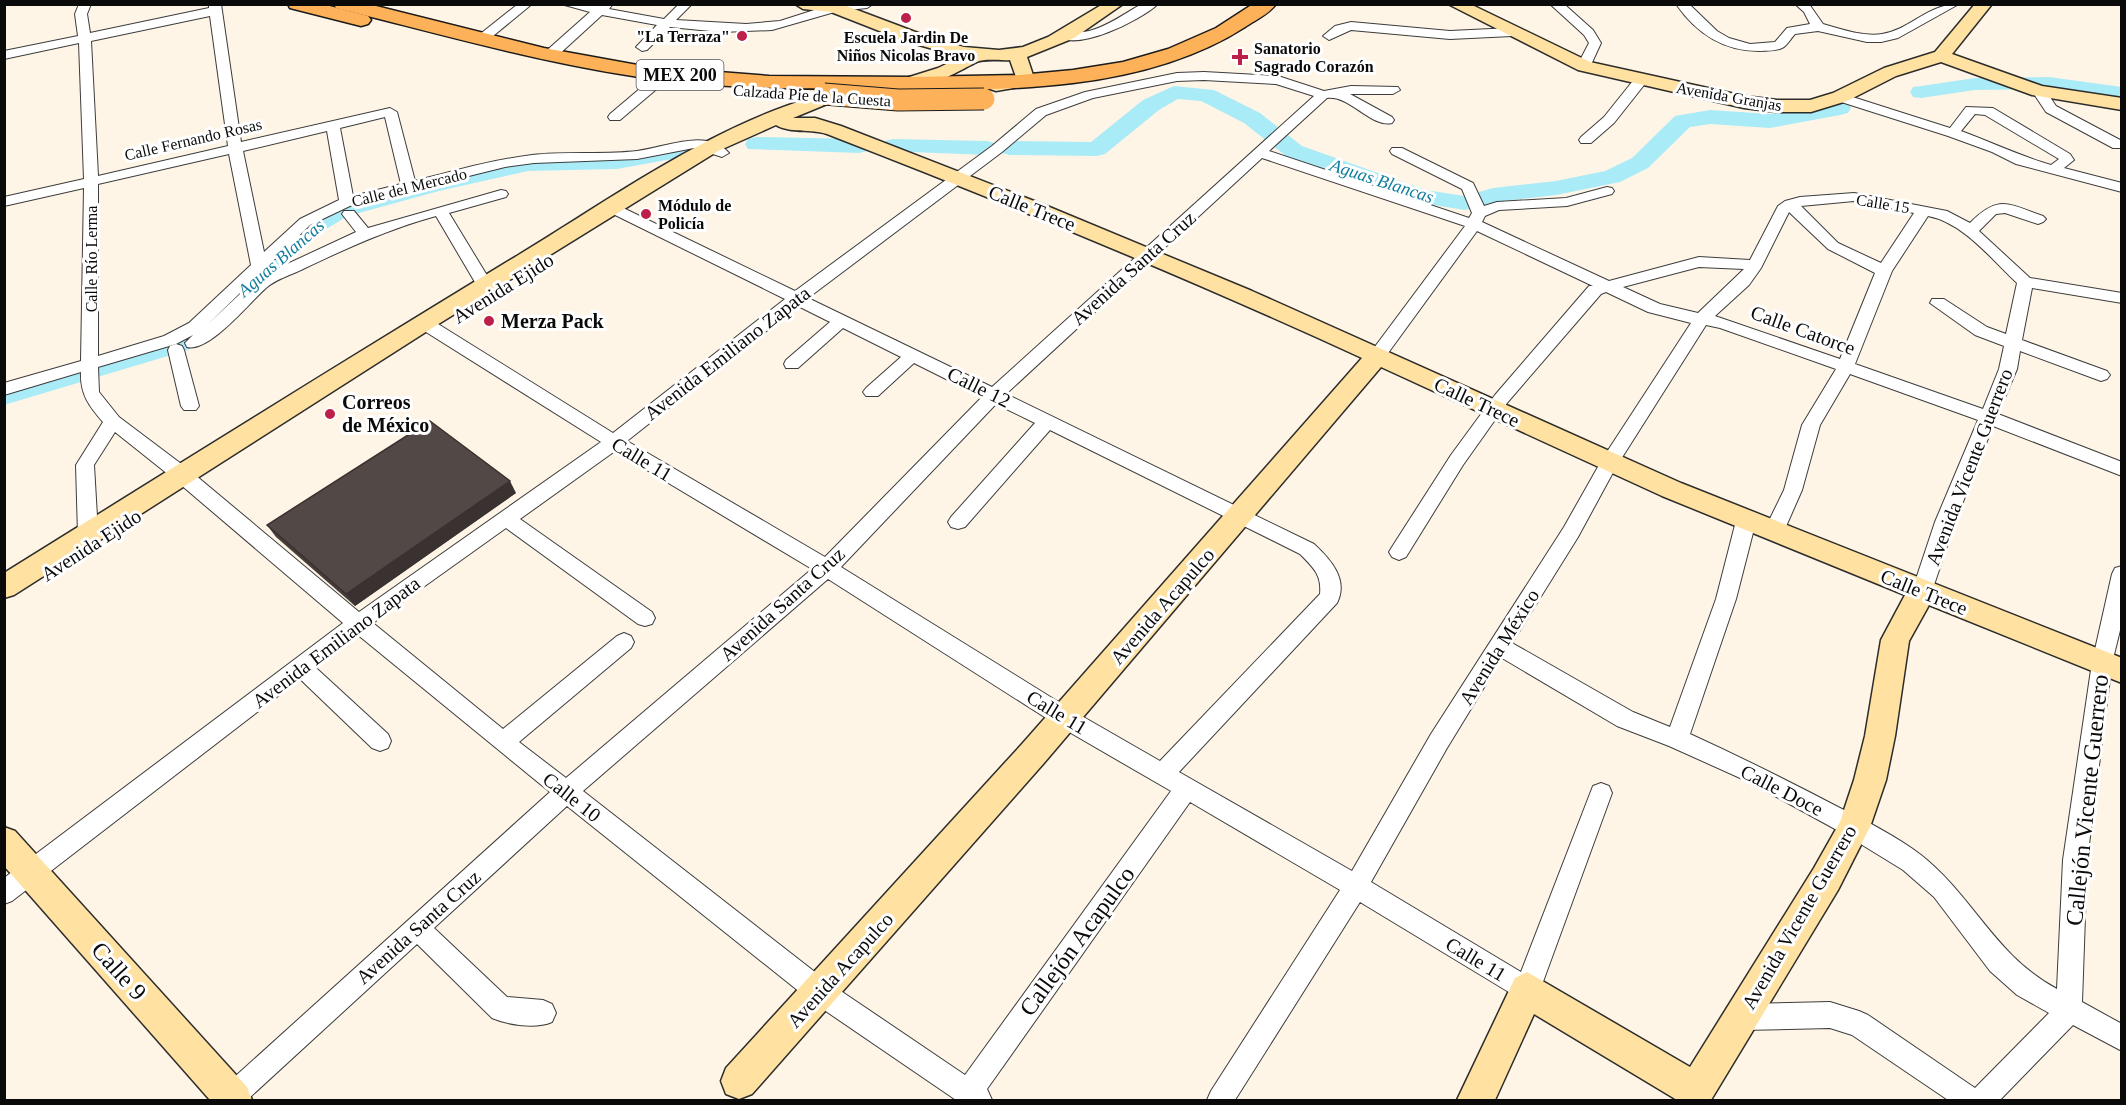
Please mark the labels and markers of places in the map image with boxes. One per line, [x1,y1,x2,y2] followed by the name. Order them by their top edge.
[899,11,913,25] marker: Escuela Jardin De Niños Nicolas Bravo
[636,28,730,45] place label: "La Terraza"
[735,29,749,43] marker: "La Terraza"
[837,29,975,64] place label: Escuela Jardin De Niños Nicolas Bravo
[1254,40,1374,76] place label: Sanatorio Sagrado Corazón
[1231,48,1249,66] marker: Sanatorio Sagrado Corazón
[658,197,731,232] place label: Módulo de Policía
[639,207,653,221] marker: Módulo de Policía
[501,310,605,332] place label: Merza Pack
[482,314,496,328] marker: Merza Pack
[342,391,429,436] place label: Correos de México
[323,407,337,421] marker: Correos de México

